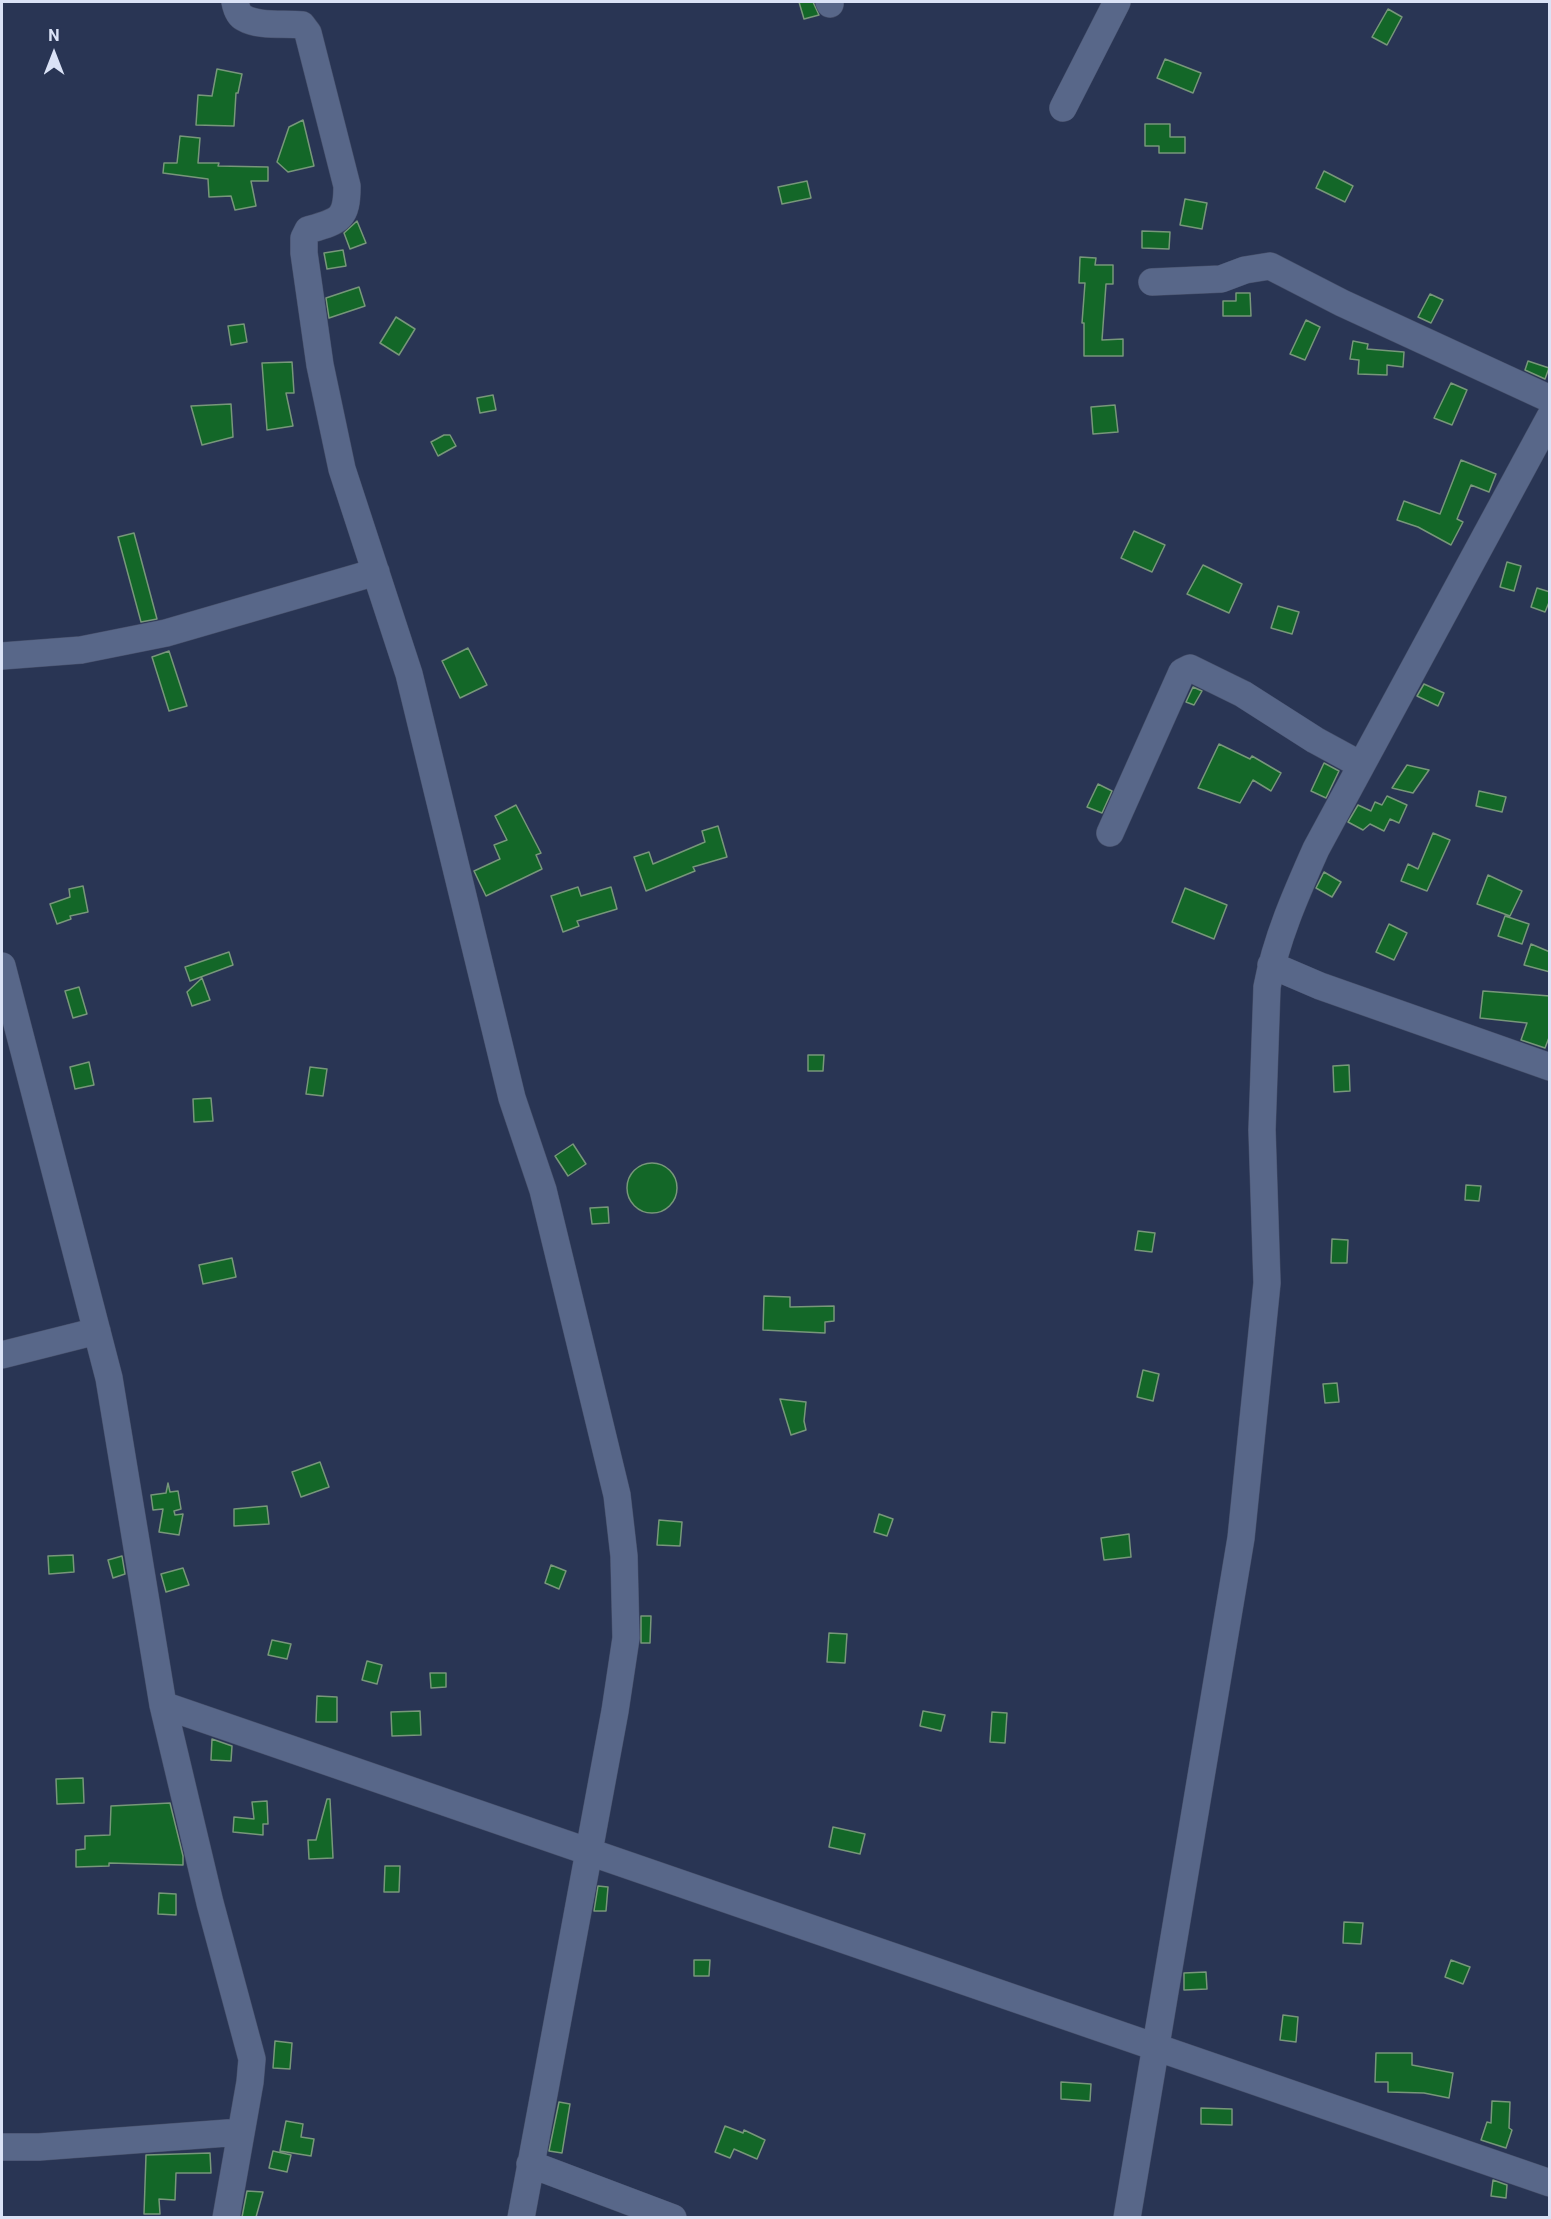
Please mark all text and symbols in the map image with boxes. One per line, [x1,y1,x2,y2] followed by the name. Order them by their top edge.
[24,24,84,84] north arrow
[48,26,60,45] text: N

